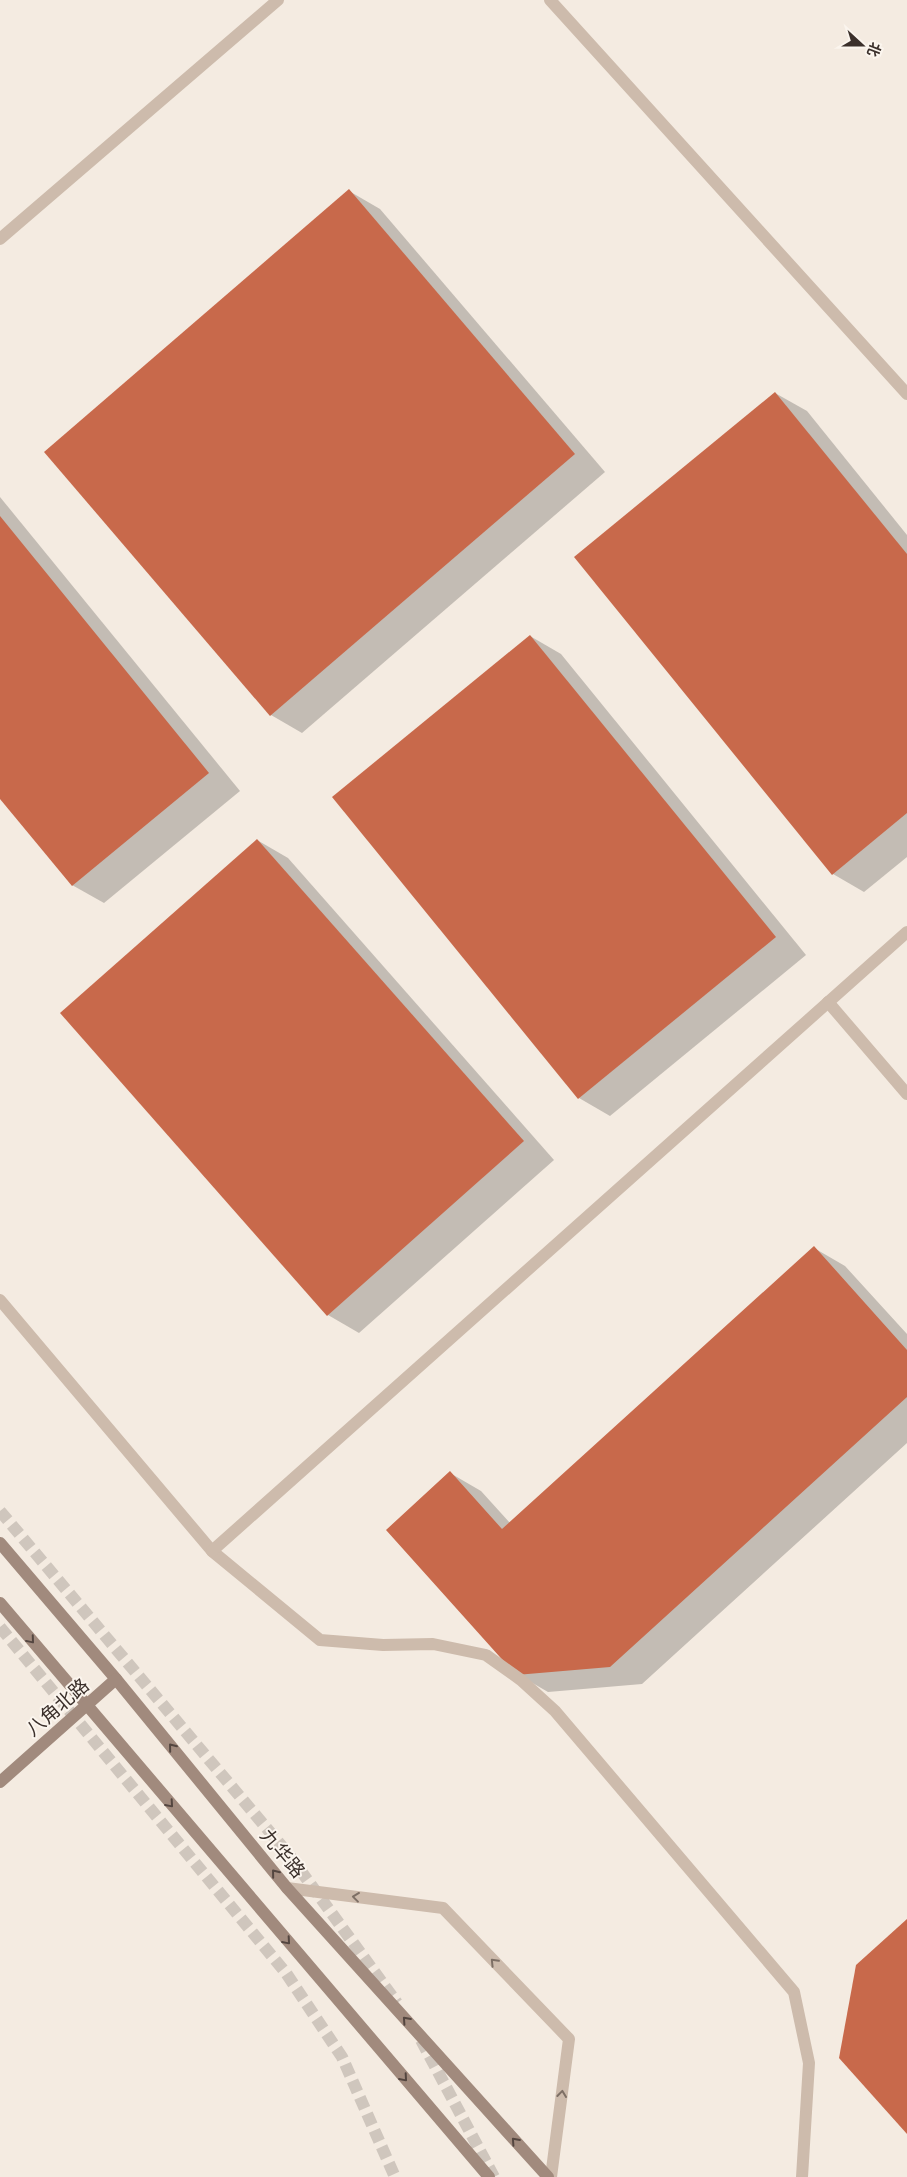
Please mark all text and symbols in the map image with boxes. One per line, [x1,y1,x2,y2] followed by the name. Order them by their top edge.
[837,20,887,70] north arrow
[863,40,885,59] text: 北
[26,1634,34,1643] one-way arrow
[20,1673,94,1741] street label: 八角北路
[169,1744,177,1753] one-way arrow
[165,1798,173,1807] one-way arrow
[255,1823,311,1883] street label: 九华路
[271,1869,280,1878] one-way arrow
[351,1892,359,1903] one-way arrow
[282,1935,290,1944] one-way arrow
[491,1958,500,1967] one-way arrow
[403,2017,412,2026] one-way arrow
[399,2072,408,2081] one-way arrow
[556,2090,567,2098] one-way arrow
[512,2137,521,2146] one-way arrow

